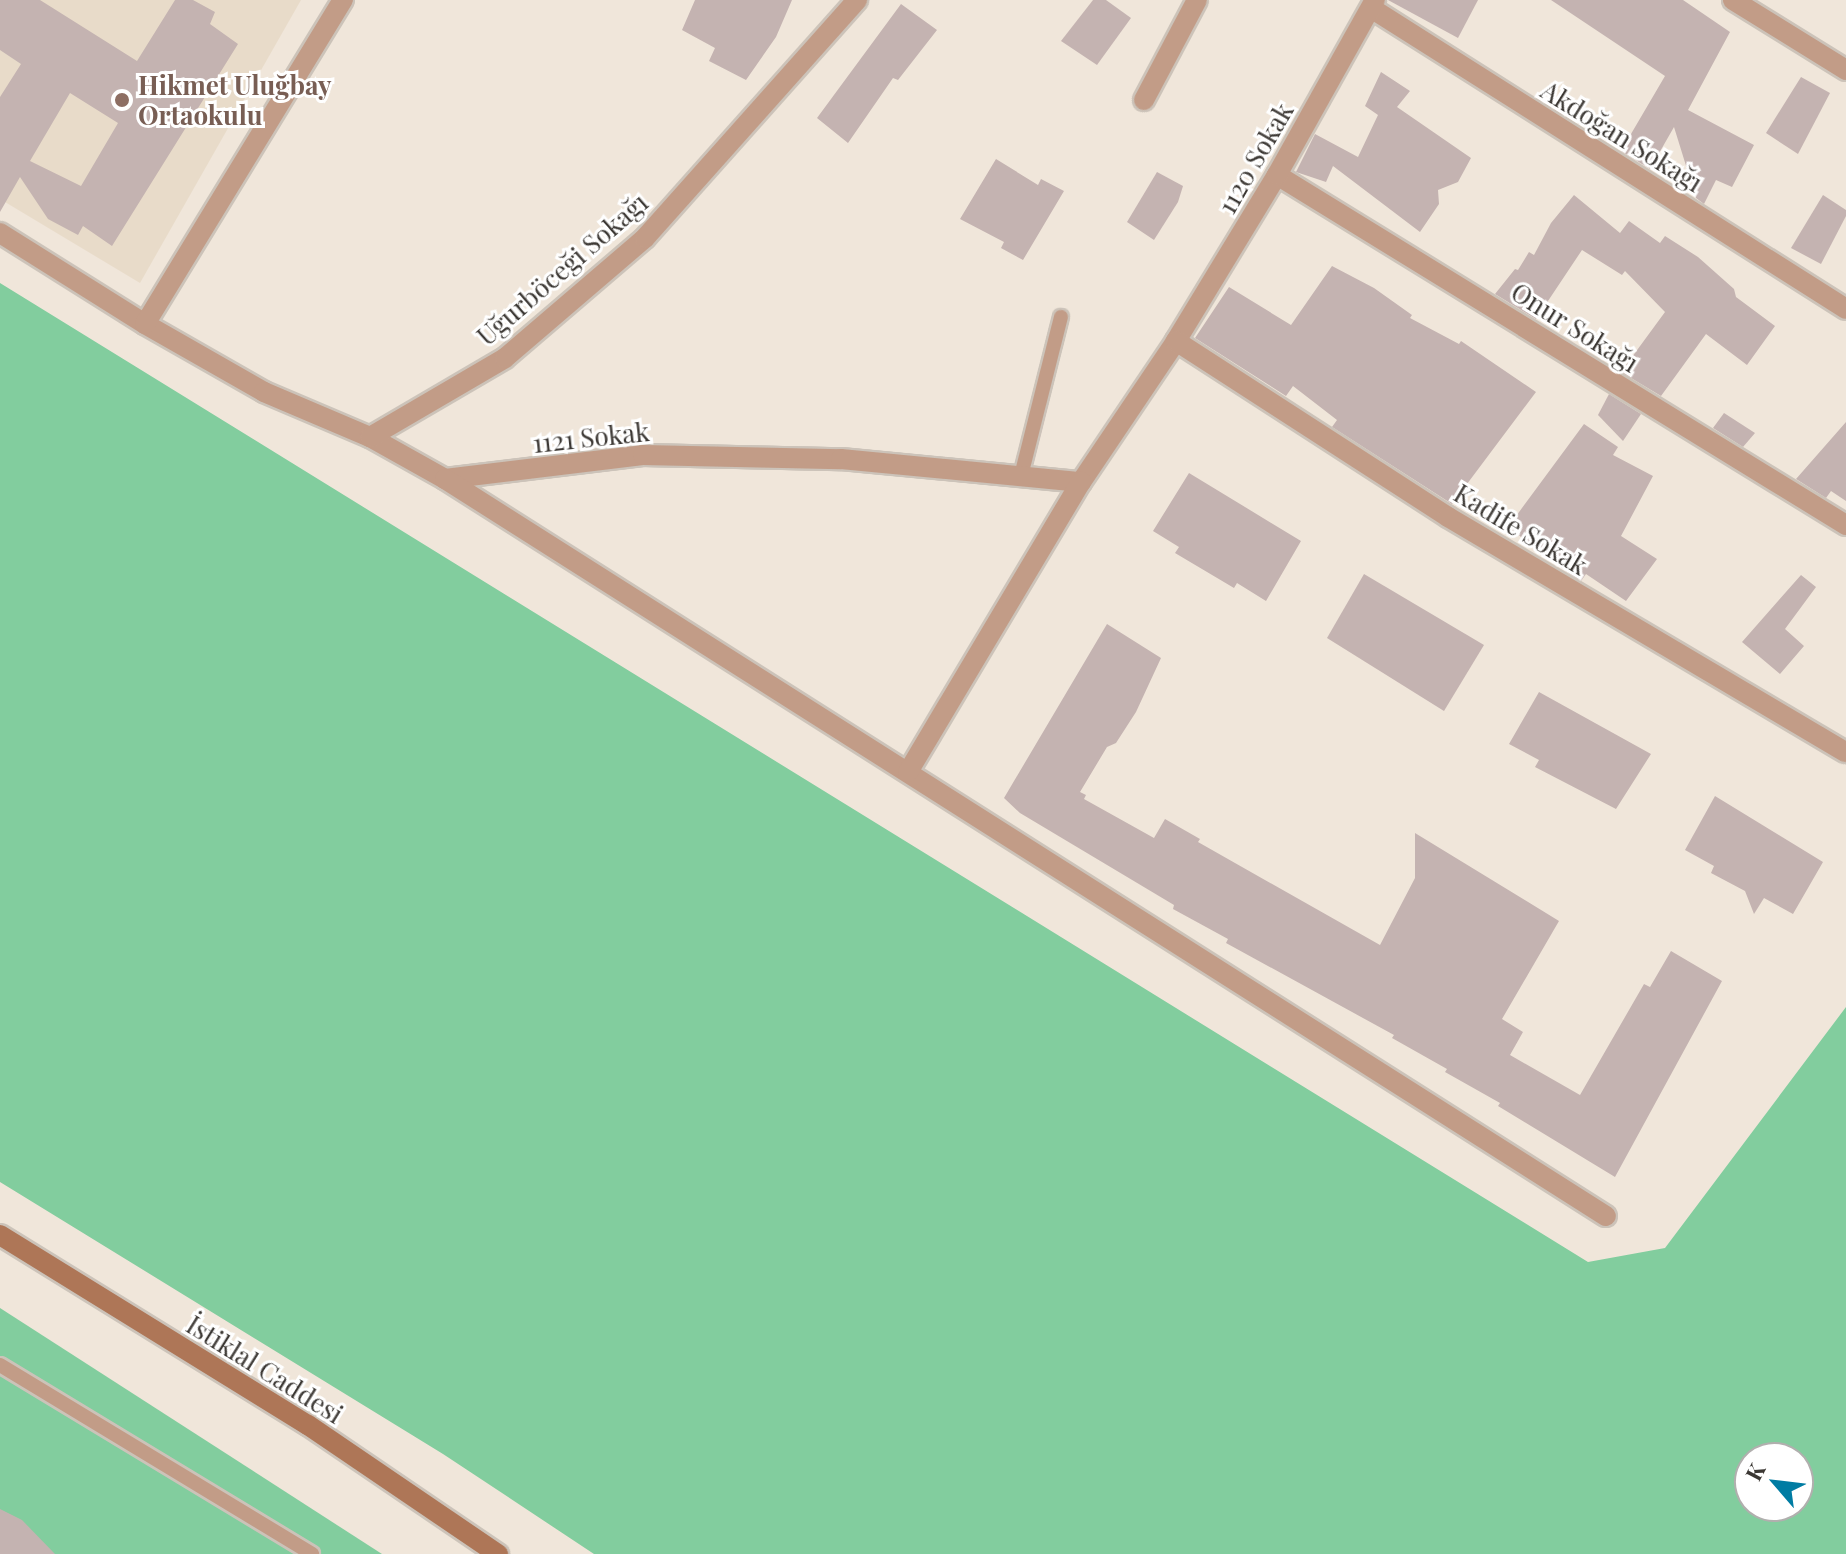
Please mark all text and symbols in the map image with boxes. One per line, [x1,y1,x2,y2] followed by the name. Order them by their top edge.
[138,69,332,130] place label: Hikmet Uluğbay Ortaokulu
[1536,74,1708,198] street label: Akdoğan Sokağı
[113,91,131,109] marker: Hikmet Uluğbay Ortaokulu
[1211,97,1299,219] street label: 1120 Sokak
[470,186,654,352] street label: Uğurböceği Sokağı
[1506,276,1644,378] street label: Onur Sokağı
[531,415,651,459] street label: 1121 Sokak
[1449,477,1593,581] street label: Kadife Sokak
[181,1309,349,1429] street label: İstiklal Caddesi
[1734,1442,1814,1522] north arrow
[1738,1458,1772,1486] text: K

